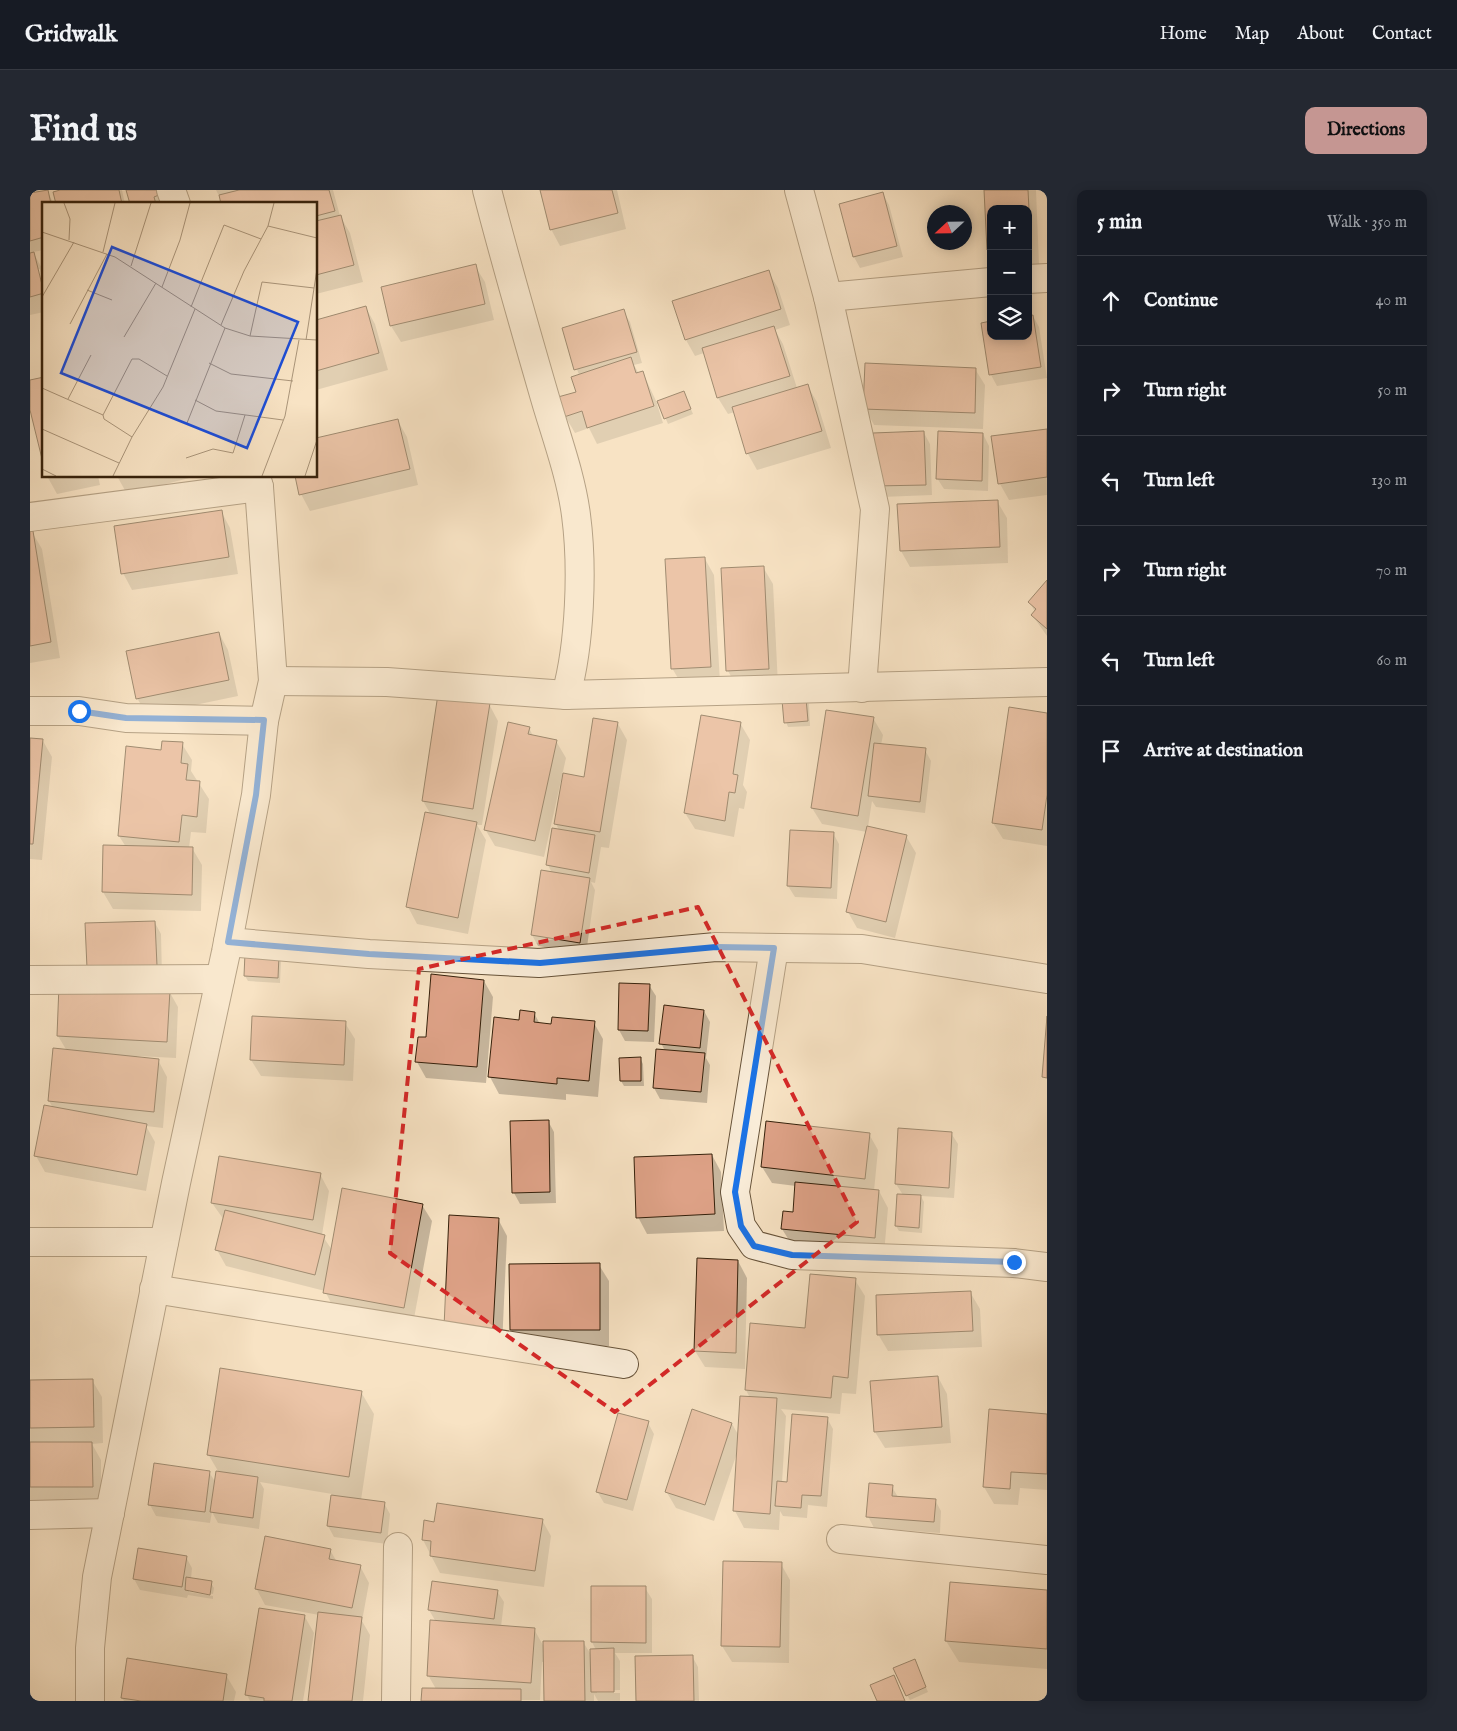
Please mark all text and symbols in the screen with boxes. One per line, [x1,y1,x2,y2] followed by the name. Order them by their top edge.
[25,19,117,50] text: Gridwalk
[1160,23,1207,46] text: Home
[1235,23,1269,46] text: Map
[1297,23,1344,46] text: About
[1372,23,1432,46] text: Contact
[1305,107,1427,154] button: Directions
[30,108,137,153] text: Find us
[42,202,318,478] inset map
[927,205,972,250] north arrow
[987,205,1032,340] map controls
[987,205,1032,250] button: +
[1097,209,1142,236] text: 5 min
[1327,213,1407,233] text: Walk · 350 m
[987,250,1032,295] button: −
[1097,287,1125,315] icon: ahead
[1144,289,1218,313] text: Continue
[1375,291,1407,311] text: 40 m
[987,295,1032,340] button: layers
[1097,377,1125,405] icon: right
[1144,379,1226,403] text: Turn right
[1378,381,1407,401] text: 50 m
[1097,467,1125,495] icon: left
[1144,469,1215,493] text: Turn left
[1371,471,1407,491] text: 130 m
[1097,557,1125,585] icon: right
[1144,559,1226,583] text: Turn right
[1376,561,1407,581] text: 70 m
[1097,647,1125,675] icon: left
[1144,649,1215,673] text: Turn left
[1377,651,1407,671] text: 60 m
[68,700,91,723] route start
[1097,737,1125,765] icon: arrive
[1144,739,1303,763] text: Arrive at destination
[1003,1251,1026,1274] route end

